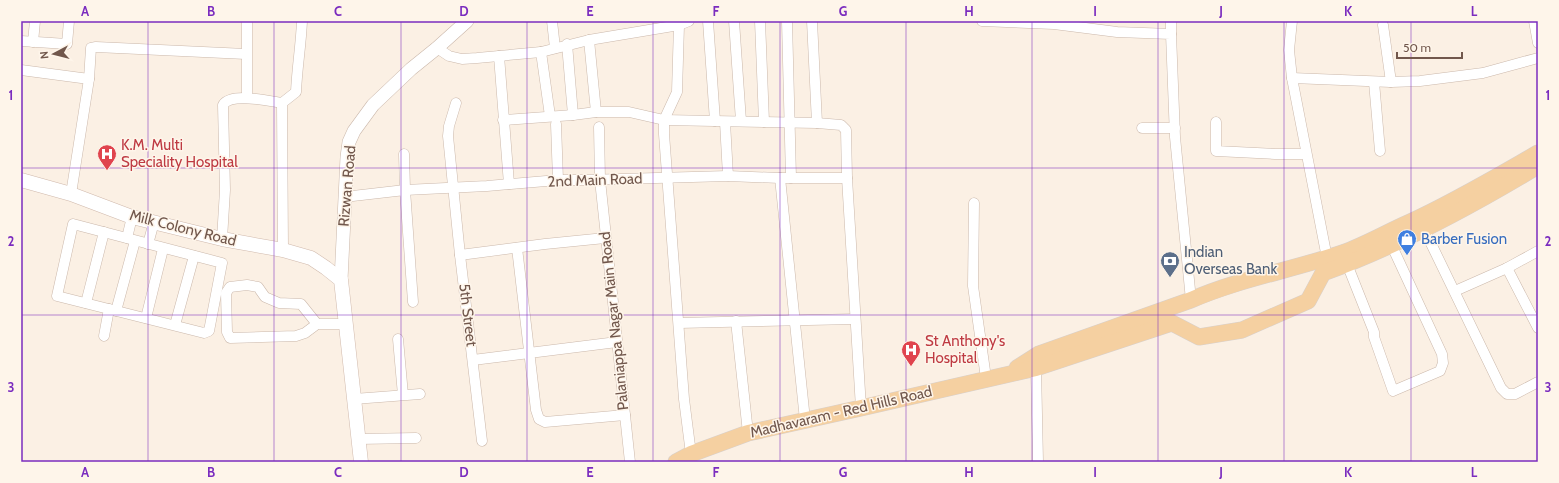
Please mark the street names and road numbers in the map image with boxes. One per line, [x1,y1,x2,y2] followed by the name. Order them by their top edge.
[334,145,360,227] street label: Rizwan Road
[547,169,643,191] street label: 2nd Main Road
[128,206,238,250] street label: Milk Colony Road
[596,231,632,411] street label: Palaniappa Nagar Main Road
[455,283,481,347] street label: 5th Street
[748,382,934,442] street label: Madhavaram - Red Hills Road

